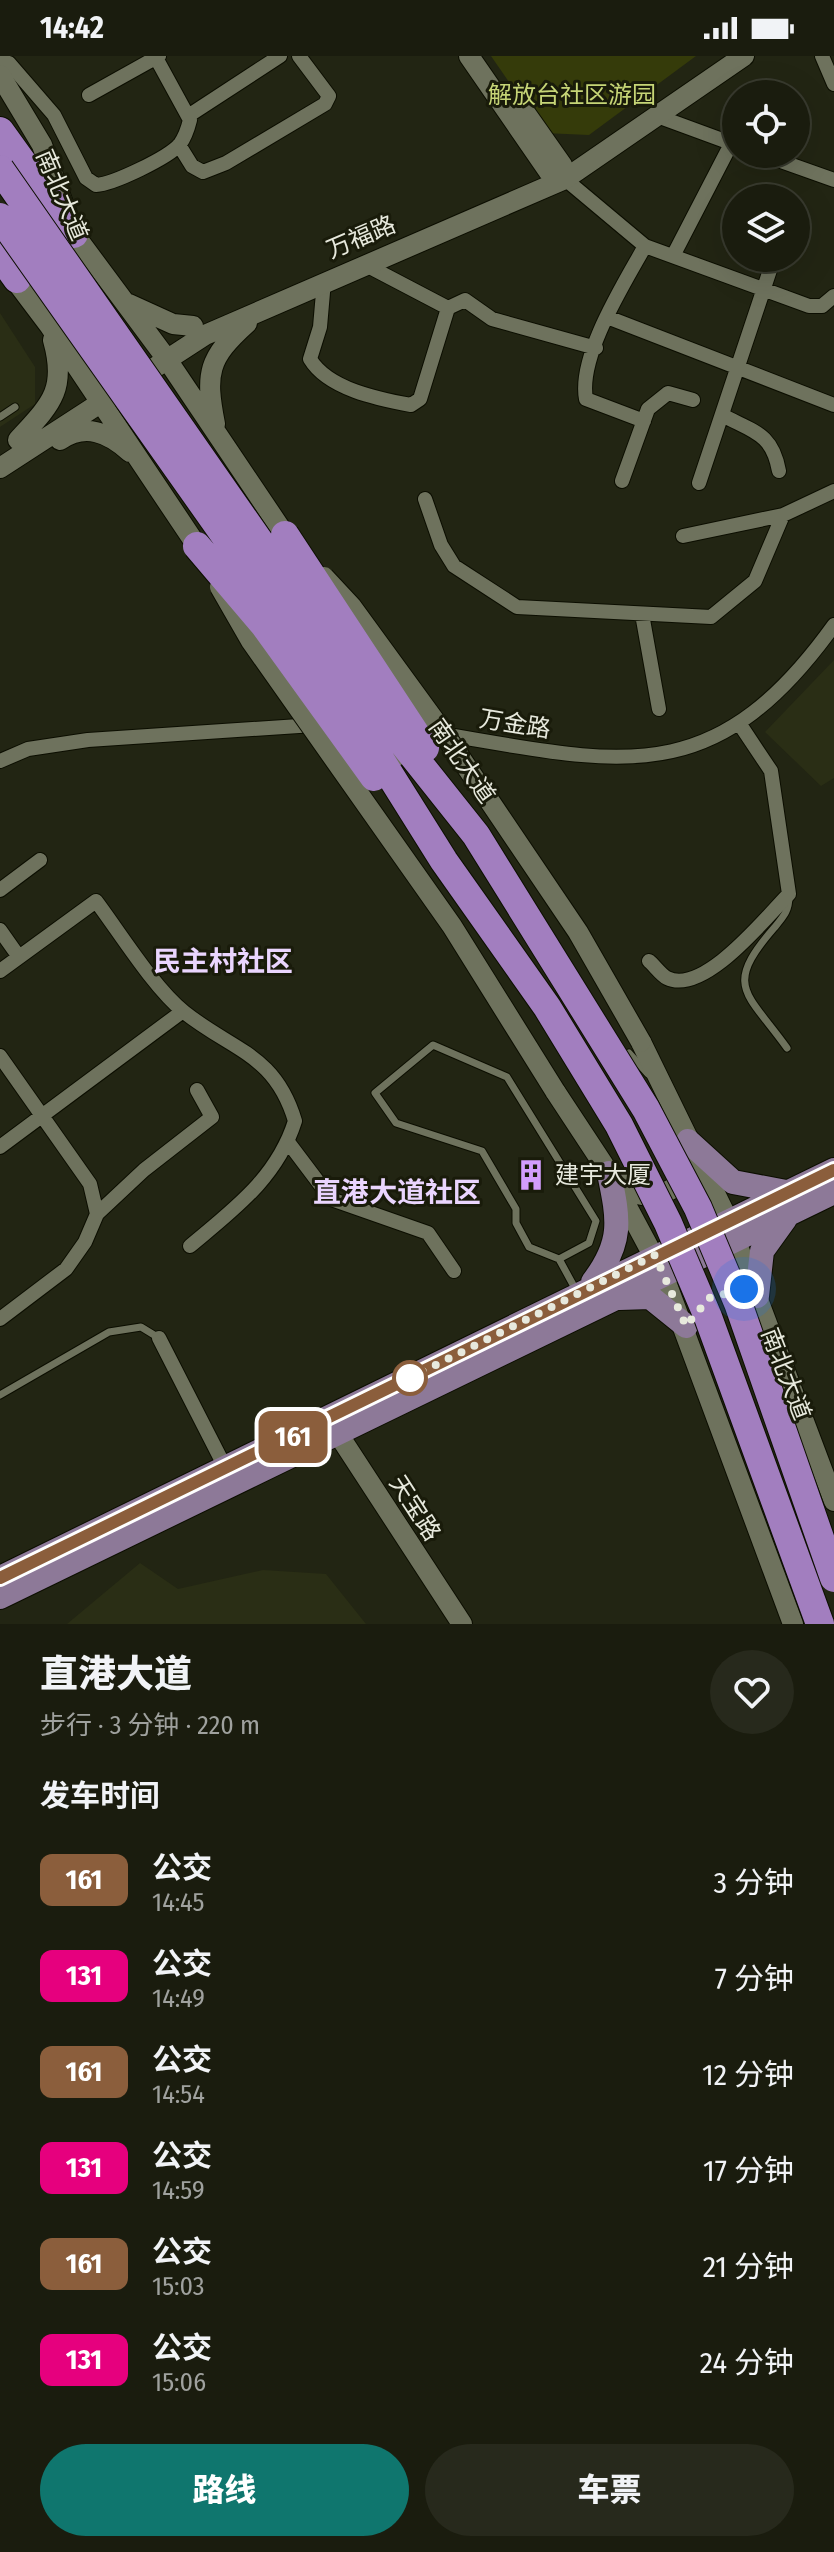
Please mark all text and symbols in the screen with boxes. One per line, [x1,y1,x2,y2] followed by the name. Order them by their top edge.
[40,10,104,46] text: 14:42
[722,80,810,272] map controls
[722,80,810,168] button: locate
[488,81,656,109] park label: 解放台社区游园
[30,145,94,245] street label: 南北大道
[722,184,810,272] button: layers
[322,210,400,264] street label: 万福路
[477,705,553,743] street label: 万金路
[423,714,501,808] street label: 南北大道
[153,945,293,978] district label: 民主村社区
[514,1158,548,1192] building icon: 建宇大厦
[555,1161,651,1189] place label: 建宇大厦
[313,1176,481,1209] district label: 直港大道社区
[724,1269,764,1309] your location
[756,1324,816,1424] street label: 南北大道
[393,1361,427,1395] unlabelled marker
[247,1411,339,1463] line badge: 161
[275,1420,311,1453] text: 161
[384,1470,446,1546] street label: 天宝路
[710,1650,794,1734] button: heart
[40,1651,192,1697] text: 直港大道
[40,1710,260,1741] text: 步行 · 3 分钟 · 220 m
[40,1778,160,1814] text: 发车时间
[152,1850,212,1886] text: 公交
[66,1863,102,1896] text: 161
[713,1865,794,1901] text: 3 分钟
[152,1887,204,1918] text: 14:45
[152,1946,212,1982] text: 公交
[66,1959,102,1992] text: 131
[715,1961,794,1997] text: 7 分钟
[152,1983,205,2014] text: 14:49
[152,2042,212,2078] text: 公交
[66,2055,102,2088] text: 161
[702,2057,794,2093] text: 12 分钟
[152,2079,205,2110] text: 14:54
[152,2138,212,2174] text: 公交
[66,2151,102,2184] text: 131
[703,2153,794,2189] text: 17 分钟
[152,2175,205,2206] text: 14:59
[152,2234,212,2270] text: 公交
[66,2247,102,2280] text: 161
[703,2249,794,2285] text: 21 分钟
[152,2271,205,2302] text: 15:03
[152,2330,212,2366] text: 公交
[66,2343,102,2376] text: 131
[700,2345,794,2381] text: 24 分钟
[152,2367,206,2398] text: 15:06
[40,2444,409,2536] button: 路线
[425,2444,794,2536] button: 车票

